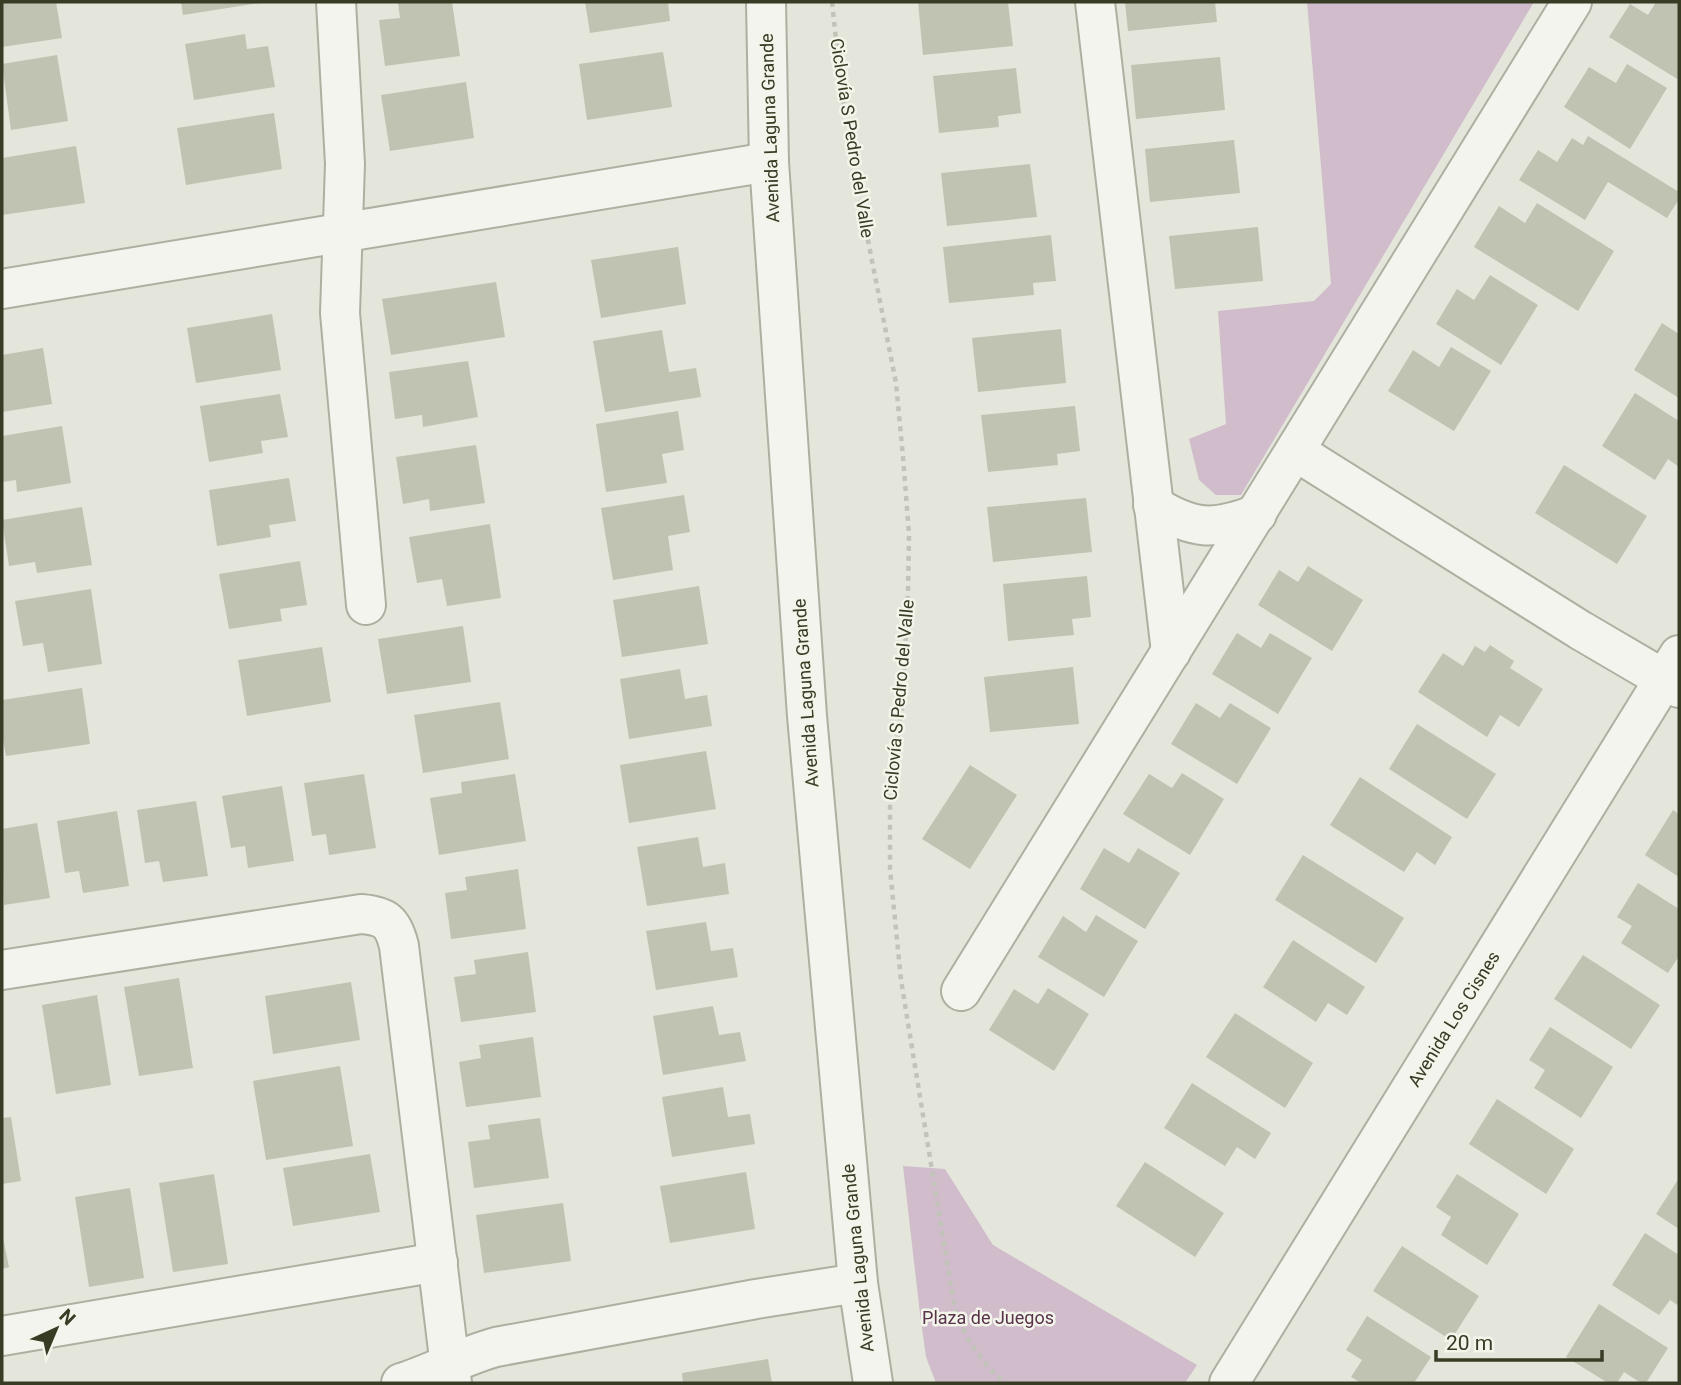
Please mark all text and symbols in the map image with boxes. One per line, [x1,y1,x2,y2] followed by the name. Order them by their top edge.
[756,33,783,223] street label: Avenida Laguna Grande
[826,37,879,239] street label: Ciclovía S Pedro del Valle
[788,598,823,788] street label: Avenida Laguna Grande
[879,598,918,801] street label: Ciclovía S Pedro del Valle
[1403,947,1504,1090] street label: Avenida Los Cisnes
[837,1163,878,1353] street label: Avenida Laguna Grande
[21,1294,91,1364] north arrow
[55,1304,80,1330] text: N
[922,1307,1054,1328] park label: Plaza de Juegos
[1436,1318,1602,1362] scale bar
[1446,1331,1493,1355] text: 20 m

